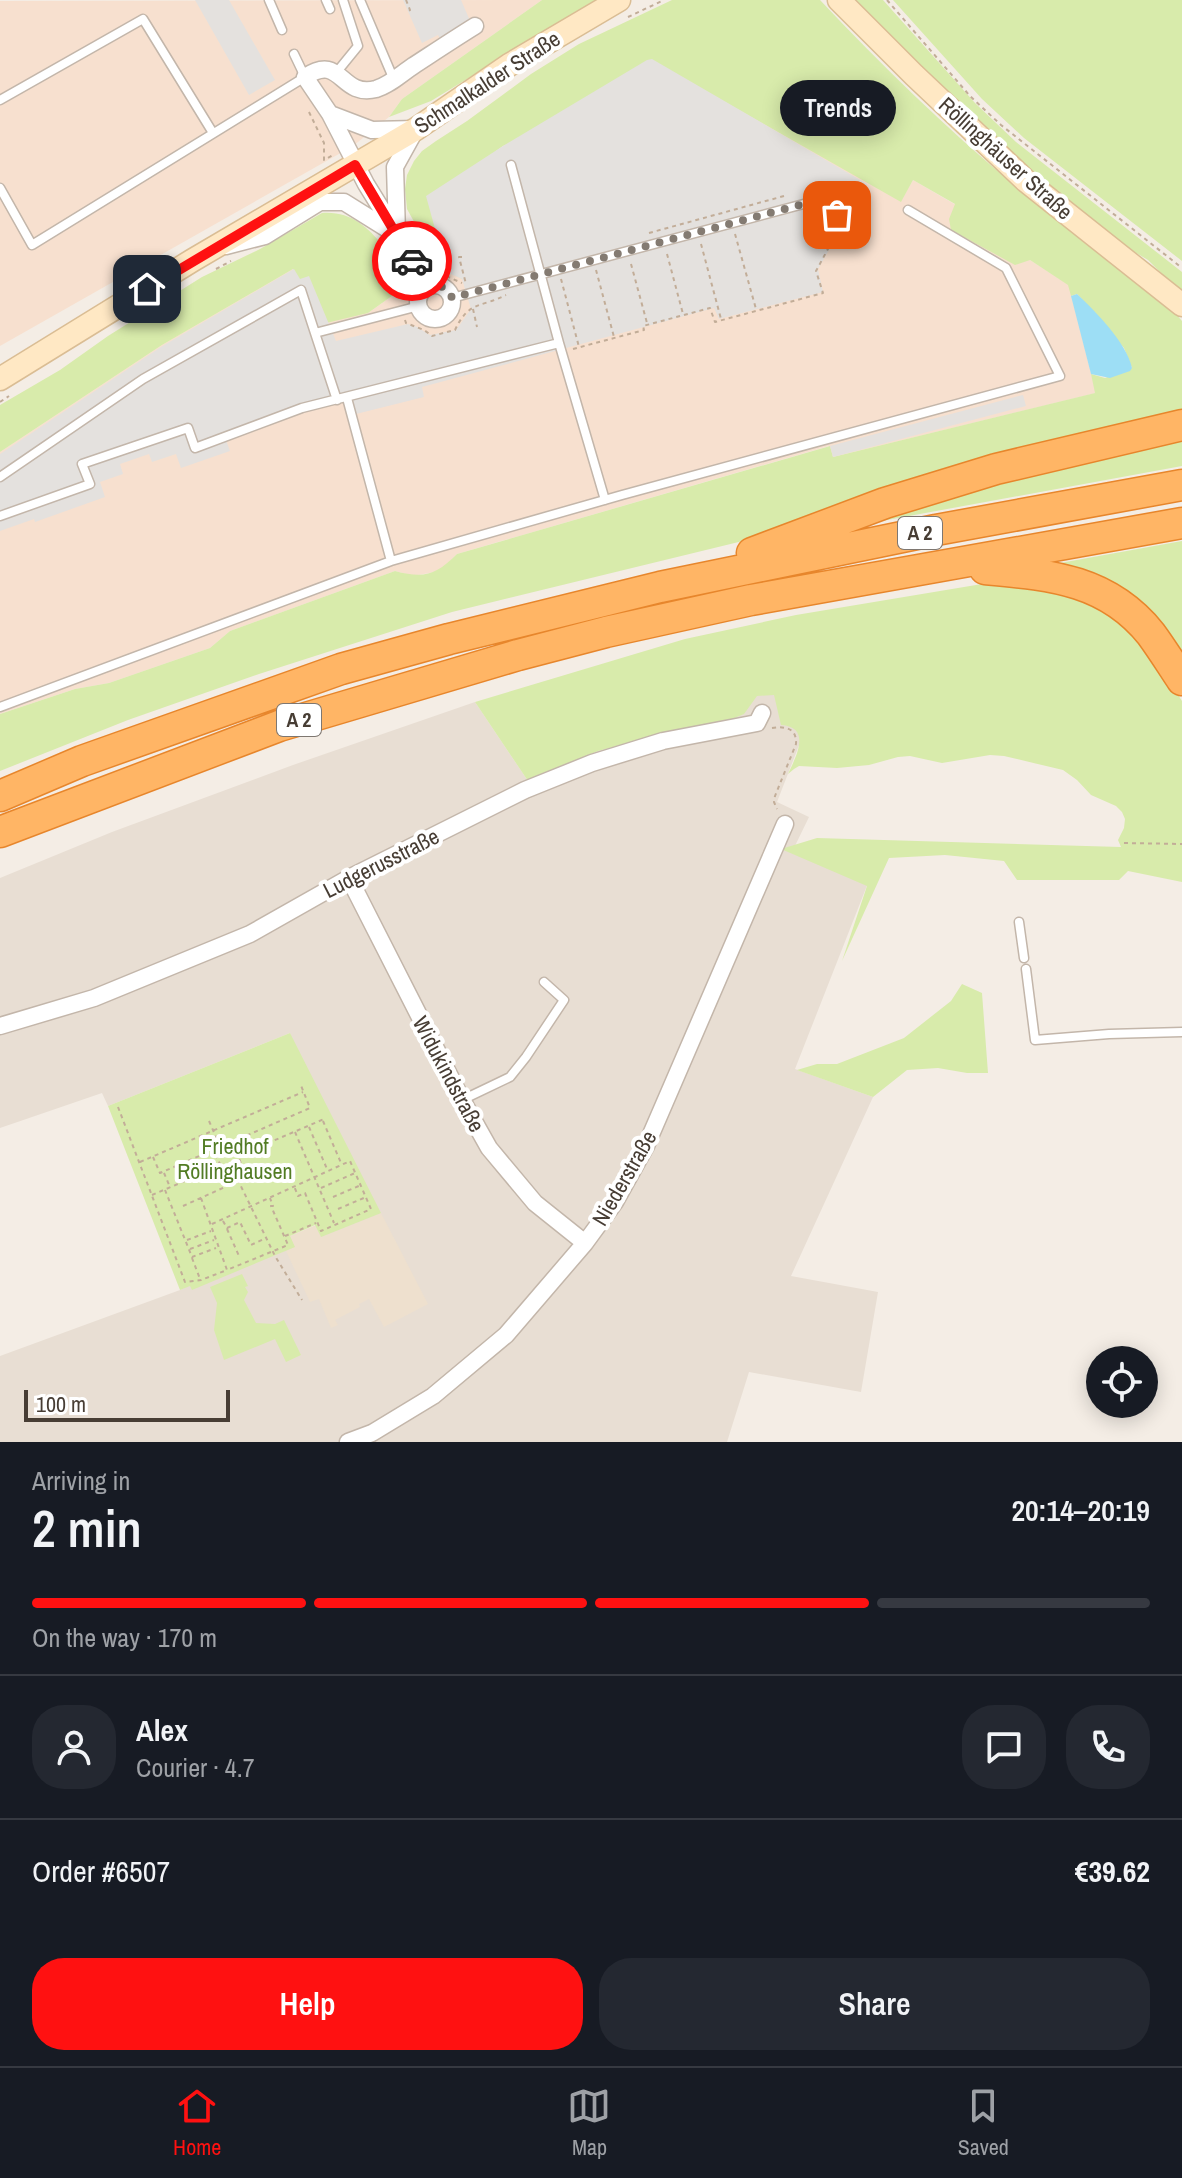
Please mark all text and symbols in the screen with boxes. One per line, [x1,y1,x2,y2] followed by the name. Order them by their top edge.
[408,24,566,140] street label: Schmalkalder Straße
[779,79,895,135] callout: Trends
[804,90,872,125] text: Trends
[933,90,1079,226] street label: Röllinghäuser Straße
[803,181,871,249] pin
[815,193,859,237] icon: bag
[372,221,452,301] courier
[390,239,434,283] icon: car
[113,255,181,323] pin
[125,267,169,311] icon: home
[898,517,942,549] road number: A 2
[277,704,321,736] road number: A 2
[318,821,444,905] street label: Ludgerusstraße
[406,1011,492,1137] street label: Widukindstraße
[585,1125,663,1231] street label: Niederstraße
[177,1131,293,1186] park label: Friedhof Röllinghausen
[1086,1346,1158,1418] map controls
[1086,1346,1158,1418] button: locate
[24,1386,230,1422] scale bar
[36,1389,86,1419] text: 100 m
[32,1463,130,1498] text: Arriving in
[1011,1490,1150,1530] text: 20:14–20:19
[32,1493,142,1563] text: 2 min
[32,1620,217,1655] text: On the way · 170 m
[32,1705,116,1789] button: person
[962,1705,1046,1789] button: chat
[1066,1705,1150,1789] button: phone
[136,1710,188,1750] text: Alex
[136,1750,255,1785] text: Courier · 4.7
[32,1851,170,1891] text: Order #6507
[1075,1851,1150,1891] text: €39.62
[32,1958,583,2050] button: Help
[599,1958,1150,2050] button: Share
[173,2084,221,2162] tab: Home
[567,2084,611,2162] tab: Map
[958,2084,1009,2162] tab: Saved

